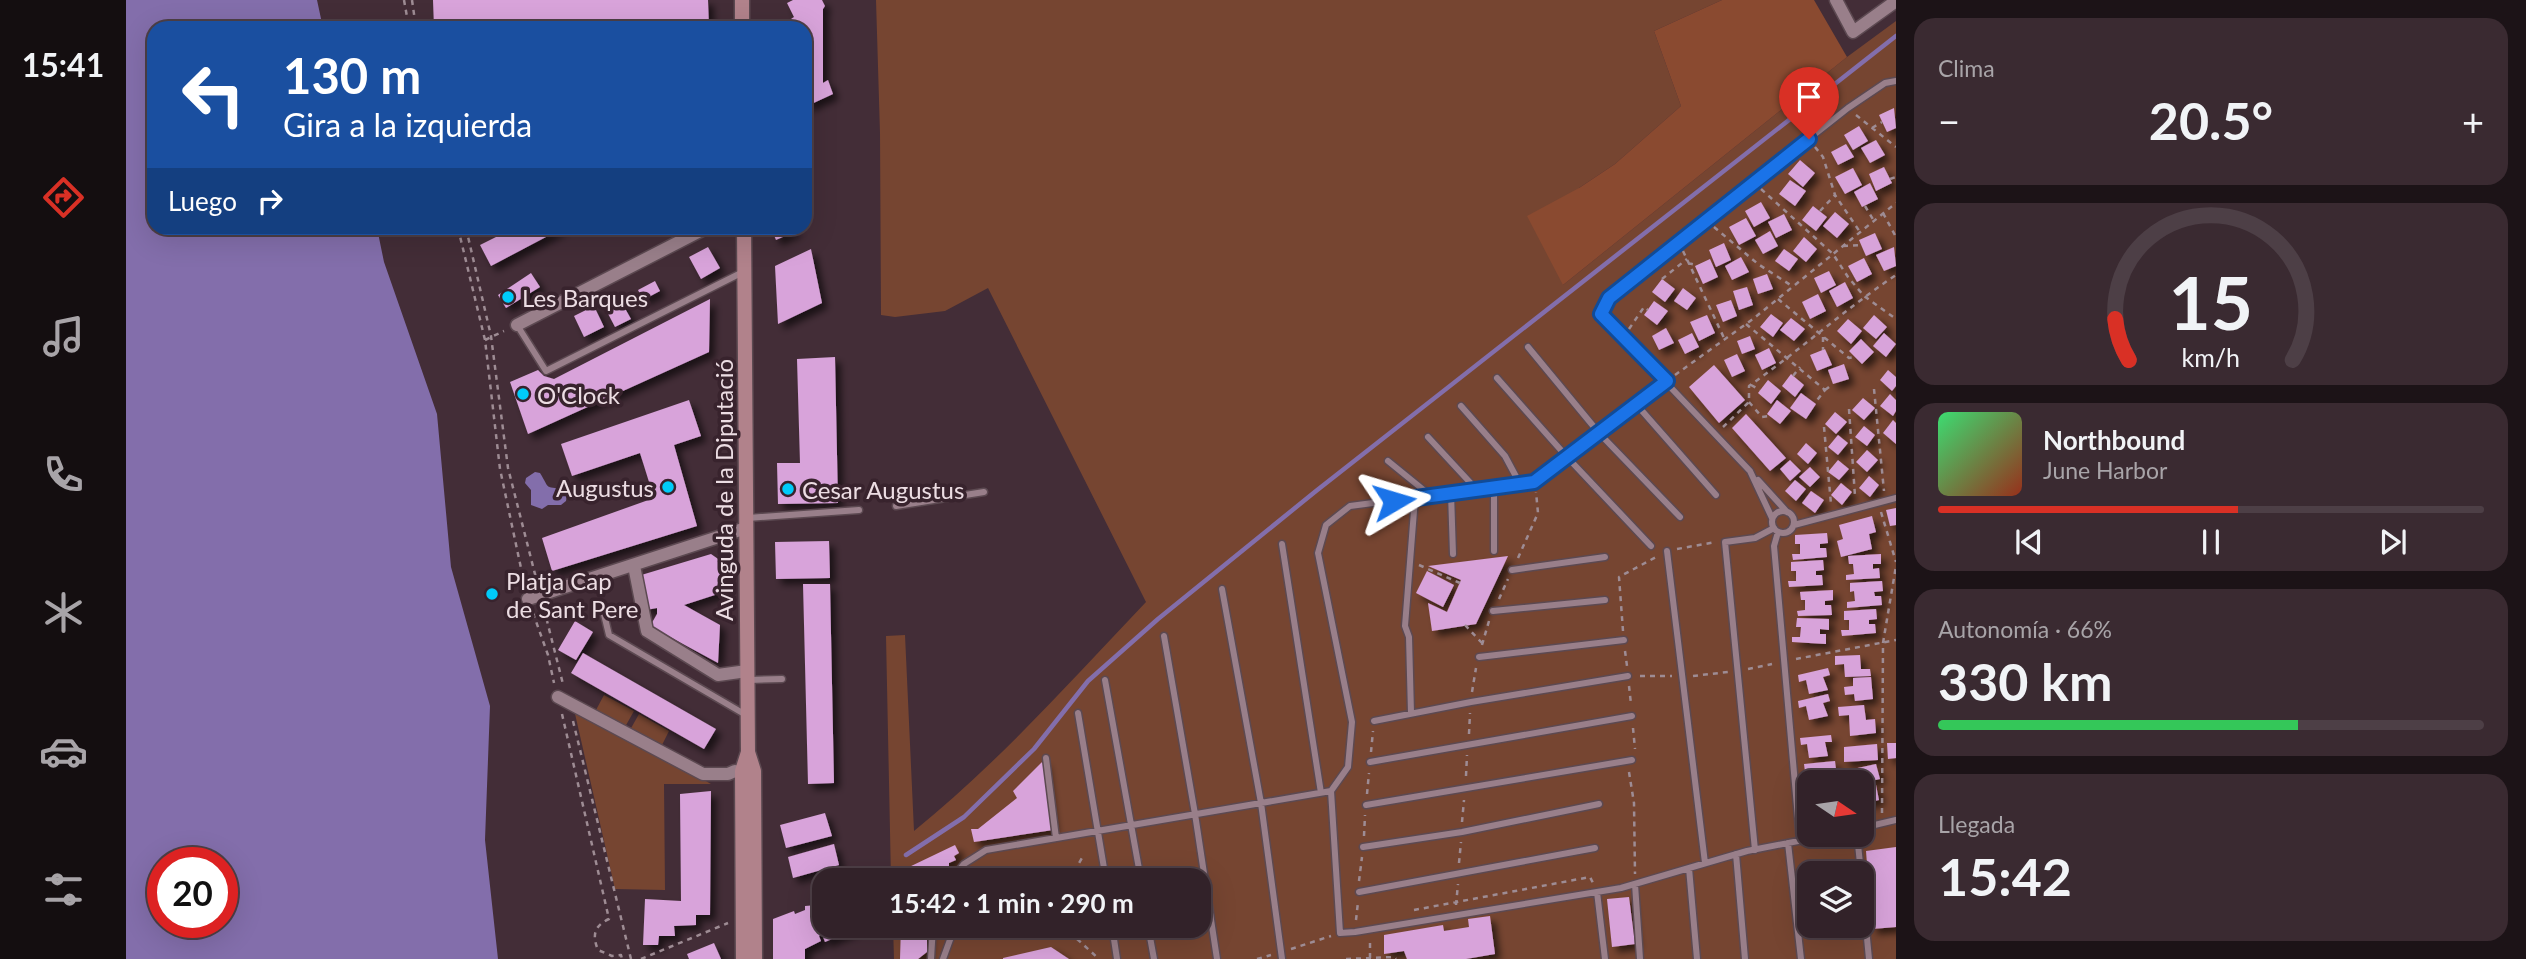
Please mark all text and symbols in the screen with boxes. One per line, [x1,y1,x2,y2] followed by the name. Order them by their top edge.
[22,45,104,84] text: 15:41
[283,46,421,104] text: 130 m
[168,49,259,140] icon: left
[1938,54,1995,82] text: Clima
[1779,67,1839,139] pin
[1790,78,1828,116] icon: arrive
[2149,89,2273,151] text: 20.5°
[1938,98,1960,144] text: −
[2462,98,2484,144] text: +
[283,105,532,144] text: Gira a la izquierda
[39,173,88,222] icon: directions
[251,182,289,220] icon: right
[168,185,237,217] text: Luego
[2169,259,2253,347] text: 15
[522,283,648,312] place label: Les Barques
[500,289,516,305] marker: Les Barques
[39,312,88,361] icon: music
[2182,342,2240,372] text: km/h
[709,359,738,621] street label: Avinguda de la Diputació
[537,380,621,409] place label: O'Clock
[515,386,531,402] marker: O'Clock
[2043,424,2185,456] text: Northbound
[39,450,88,499] icon: phone
[2043,456,2167,484] text: June Harbor
[1357,464,1431,538] position arrow
[556,473,654,502] place label: Augustus
[802,475,964,504] place label: Cesar Augustus
[660,479,676,495] marker: Augustus
[780,481,796,497] marker: Cesar Augustus
[2010,523,2048,561] icon: previous
[2192,523,2230,561] icon: pause
[2374,523,2412,561] icon: next
[506,566,638,623] place label: Platja Cap de Sant Pere
[484,586,500,602] marker: Platja Cap de Sant Pere
[39,588,88,637] icon: climate
[1938,615,2112,643] text: Autonomía · 66%
[1938,650,2112,712] text: 330 km
[39,727,88,776] icon: car
[1797,770,1874,847] north arrow
[1797,770,1874,938] map controls
[1938,810,2015,838] text: Llegada
[1938,845,2072,907] text: 15:42
[147,847,238,938] speed limit sign: 20
[1797,861,1874,938] button: layers
[39,865,88,914] icon: filters
[889,887,1134,919] text: 15:42 · 1 min · 290 m

